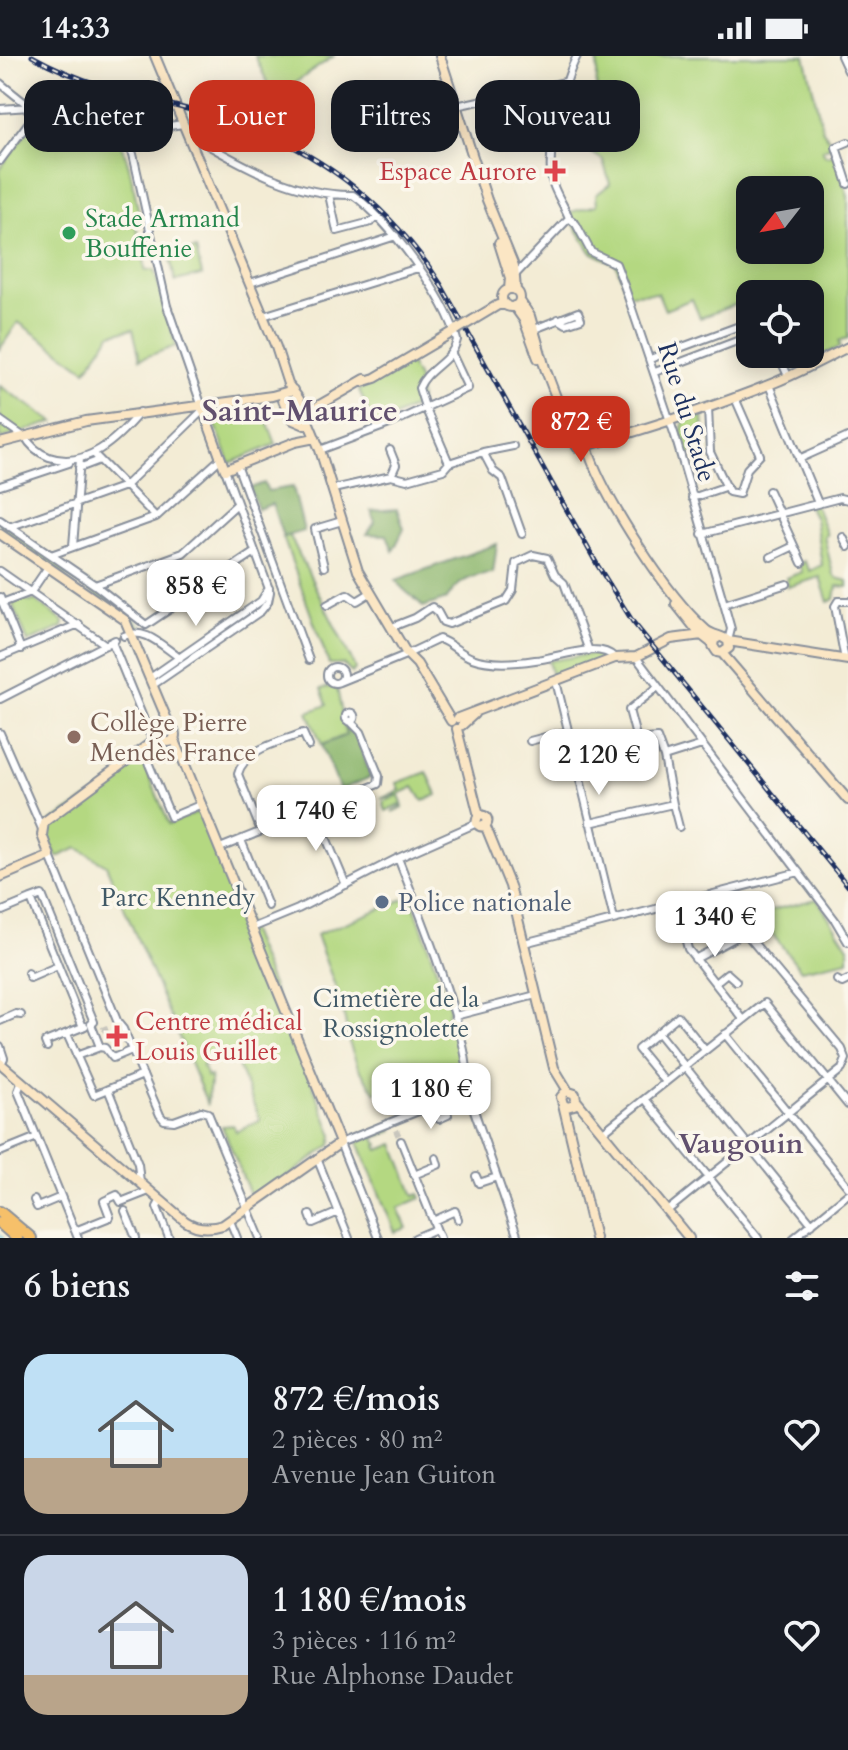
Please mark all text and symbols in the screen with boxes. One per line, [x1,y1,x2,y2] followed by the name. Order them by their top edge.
[40,8,110,49] text: 14:33
[24,80,173,152] chip: Acheter
[189,80,315,152] chip: Louer
[331,80,459,152] chip: Filtres
[475,80,640,152] chip: Nouveau
[379,154,537,189] place label: Espace Aurore
[544,160,566,182] marker: Espace Aurore
[736,176,824,264] north arrow
[736,176,824,368] map controls
[85,201,240,266] place label: Stade Armand Bouffenie
[60,224,78,242] marker: Stade Armand Bouffenie
[736,280,824,368] button: locate
[649,338,725,486] street label: Rue du Stade
[202,391,398,432] district label: Saint-Maurice
[525,396,637,464] pin: 872 €
[550,404,612,439] text: 872 €
[140,560,252,628] pin: 858 €
[165,568,227,603] text: 858 €
[90,705,256,770] place label: Collège Pierre Mendès France
[65,728,83,746] marker: Collège Pierre Mendès France
[525,729,673,797] pin: 2 120 €
[558,737,640,772] text: 2 120 €
[242,785,390,853] pin: 1 740 €
[275,793,357,828] text: 1 740 €
[100,880,256,915] park label: Parc Kennedy
[398,885,572,920] place label: Police nationale
[641,891,789,959] pin: 1 340 €
[373,893,391,911] marker: Police nationale
[674,899,756,934] text: 1 340 €
[312,981,480,1046] park label: Cimetière de la Rossignolette
[135,1004,303,1069] place label: Centre médical Louis Guillet
[106,1025,128,1047] marker: Centre médical Louis Guillet
[357,1063,505,1131] pin: 1 180 €
[390,1071,472,1106] text: 1 180 €
[678,1125,804,1163] district label: Vaugouin
[24,1263,130,1309] text: 6 biens
[780,1264,824,1308] icon: filters
[272,1376,440,1422] text: 872 €/mois
[88,1386,184,1482] icon: home
[780,1412,824,1456] icon: heart
[272,1422,443,1457] text: 2 pièces · 80 m²
[272,1457,496,1492] text: Avenue Jean Guiton
[272,1577,467,1623] text: 1 180 €/mois
[88,1587,184,1683] icon: home
[780,1613,824,1657] icon: heart
[272,1623,456,1658] text: 3 pièces · 116 m²
[272,1658,513,1693] text: Rue Alphonse Daudet

